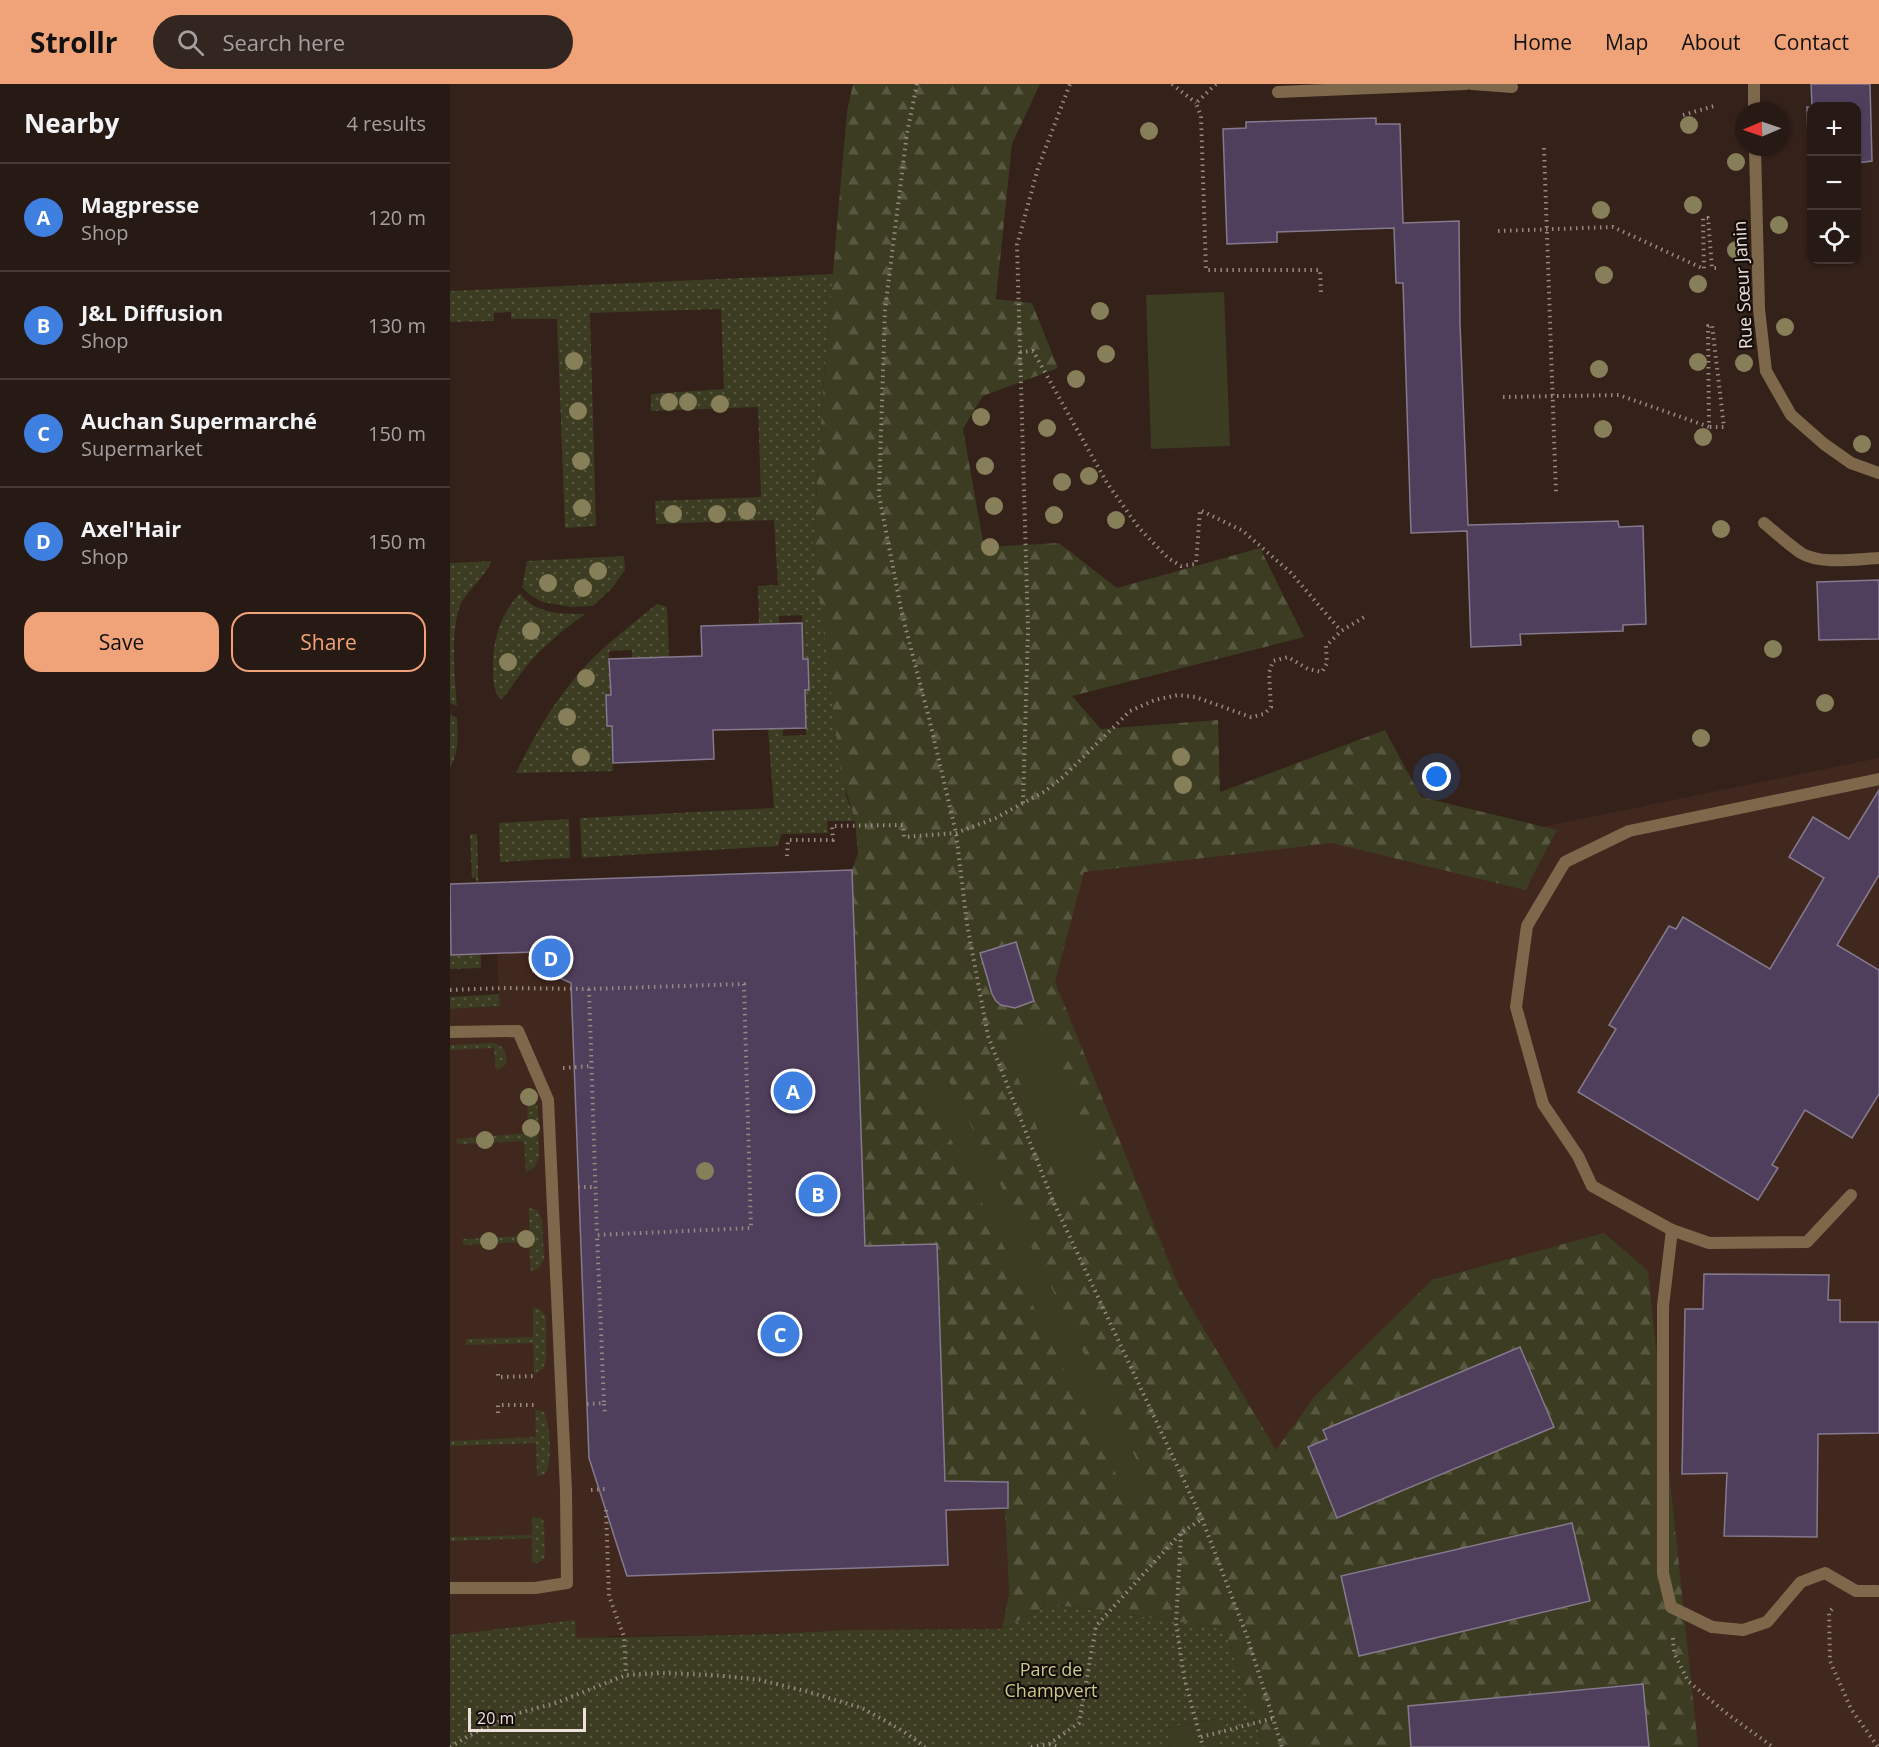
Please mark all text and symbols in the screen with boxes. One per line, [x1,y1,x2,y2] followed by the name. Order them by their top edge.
[153,15,573,69] search box
[30,23,117,61] text: Strollr
[174,26,207,59] icon: search
[222,27,345,57] text: Search here
[1513,28,1572,56] text: Home
[1605,28,1648,56] text: Map
[1681,28,1741,56] text: About
[1774,28,1849,56] text: Contact
[1735,102,1789,156] north arrow
[1807,102,1861,264] map controls
[1807,102,1861,156] button: +
[24,105,119,141] text: Nearby
[346,110,426,137] text: 4 results
[1807,156,1861,210] button: −
[81,189,199,219] text: Magpresse
[37,204,50,231] text: A
[368,204,426,231] text: 120 m
[1807,210,1861,264] button: locate
[81,219,129,246] text: Shop
[1727,220,1757,350] street label: Rue Sœur Janin
[81,297,223,327] text: J&L Diffusion
[37,312,50,339] text: B
[368,312,426,339] text: 130 m
[81,327,129,354] text: Shop
[81,405,317,435] text: Auchan Supermarché
[37,420,50,447] text: C
[368,420,426,447] text: 150 m
[81,435,203,462] text: Supermarket
[81,513,181,543] text: Axel'Hair
[36,528,51,555] text: D
[368,528,426,555] text: 150 m
[81,543,129,570] text: Shop
[24,612,219,672] button: Save
[231,612,426,672] button: Share
[1422,762,1451,791] your location
[532,936,570,980] pin: D
[774,1068,812,1114] pin: A
[798,1172,838,1216] pin: B
[760,1312,800,1356] pin: C
[1005,1657,1097,1702] park label: Parc de Champvert
[468,1705,586,1732] scale bar
[477,1707,514,1729] text: 20 m

